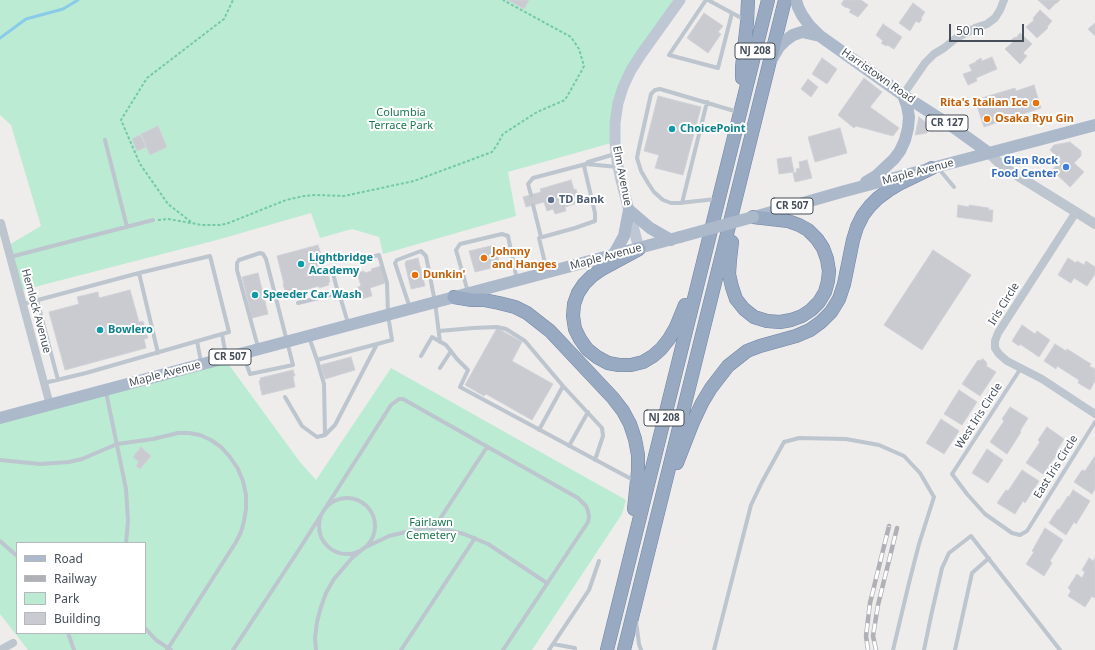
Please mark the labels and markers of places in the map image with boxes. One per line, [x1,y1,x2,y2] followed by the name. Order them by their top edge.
[940,96,1028,110] place label: Rita's Italian Ice
[1031,98,1041,108] marker: Rita's Italian Ice
[995,112,1074,126] place label: Osaka Ryu Gin
[982,114,992,124] marker: Osaka Ryu Gin
[680,122,746,136] place label: ChoicePoint
[667,124,677,134] marker: ChoicePoint
[991,154,1058,180] place label: Glen Rock Food Center
[1061,162,1071,172] marker: Glen Rock Food Center
[559,193,604,207] place label: TD Bank
[546,195,556,205] marker: TD Bank
[492,245,557,271] place label: Johnny and Hanges
[309,251,373,277] place label: Lightbridge Academy
[479,253,489,263] marker: Johnny and Hanges
[296,259,306,269] marker: Lightbridge Academy
[423,268,465,282] place label: Dunkin'
[410,270,420,280] marker: Dunkin'
[263,288,362,302] place label: Speeder Car Wash
[250,290,260,300] marker: Speeder Car Wash
[108,323,153,337] place label: Bowlero
[95,325,105,335] marker: Bowlero

